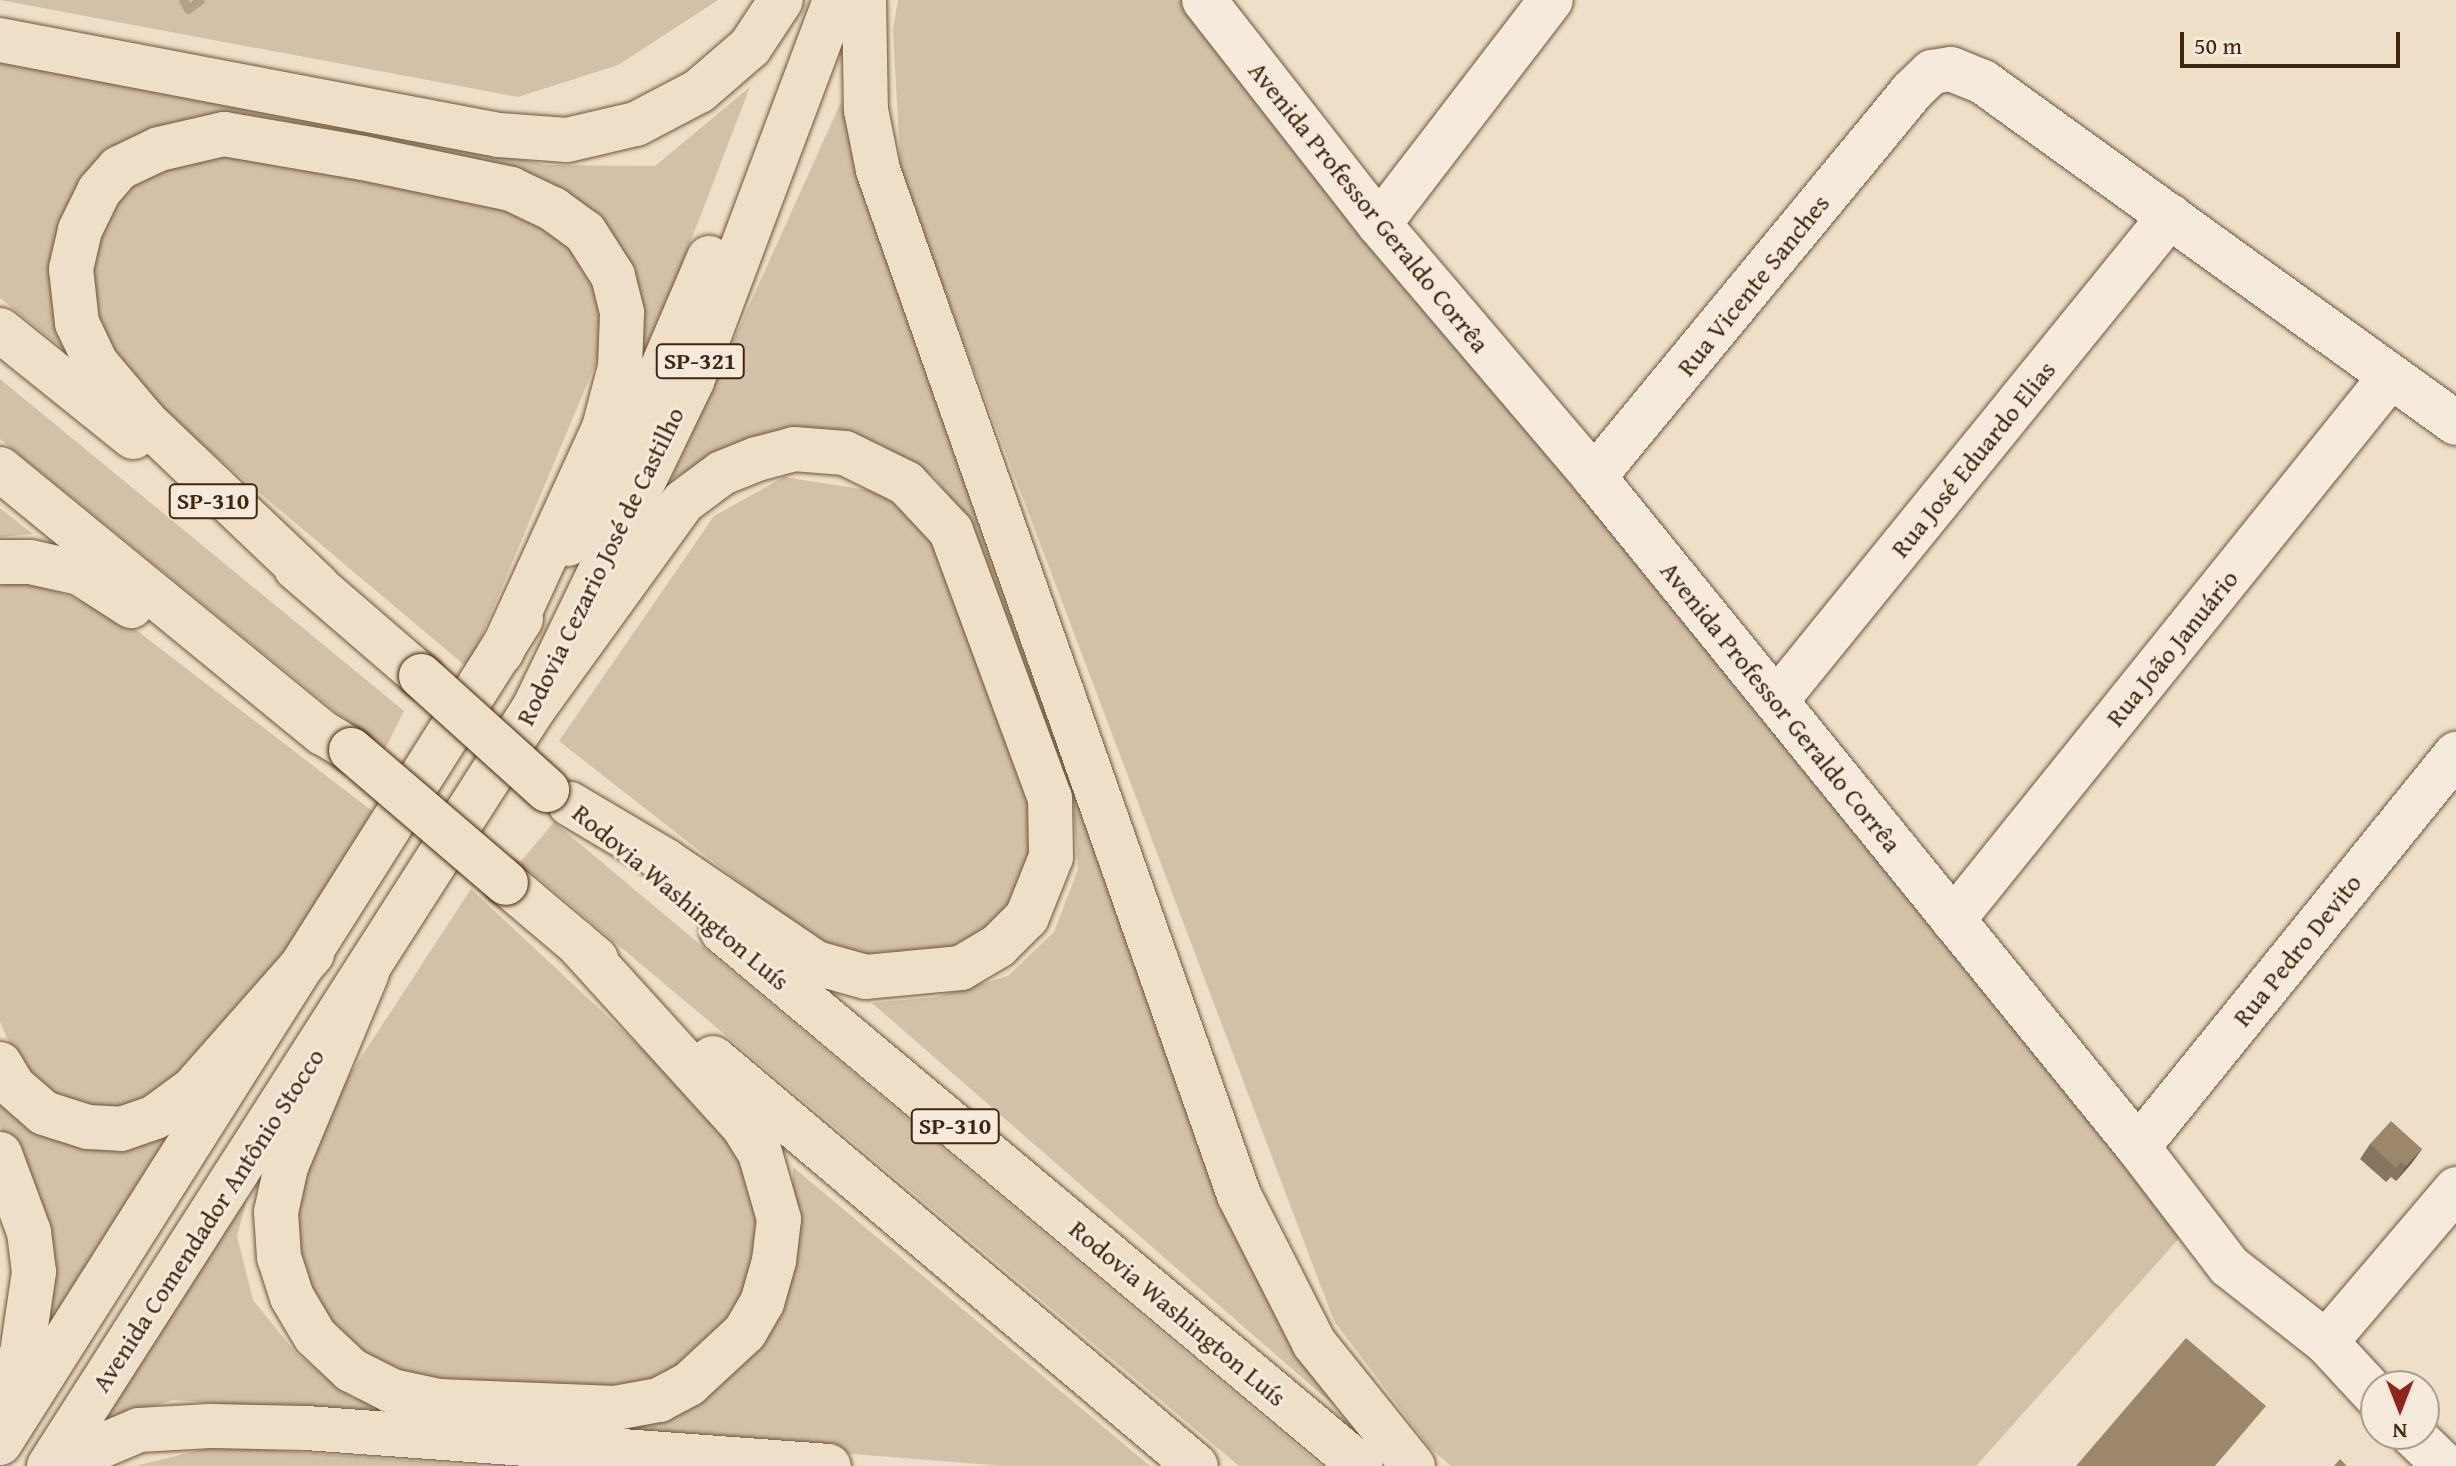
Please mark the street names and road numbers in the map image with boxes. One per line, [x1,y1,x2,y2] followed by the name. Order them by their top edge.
[1242,55,1496,359] street label: Avenida Professor Geraldo Corrêa
[1670,188,1836,382] street label: Rua Vicente Sanches
[654,341,746,381] road number: SP-321
[1884,354,2062,564] street label: Rua José Eduardo Elias
[509,402,691,730] street label: Rodovia Cezario José de Castilho
[167,481,259,521] road number: SP-310
[1654,555,1908,859] street label: Avenida Professor Geraldo Corrêa
[2099,563,2245,733] street label: Rua João Januário
[566,797,796,997] street label: Rodovia Washington Luís
[2226,867,2368,1033] street label: Rua Pedro Devito
[85,1042,331,1398] street label: Avenida Comendador Antônio Stocco
[909,1106,1001,1146] road number: SP-310
[1063,1213,1293,1413] street label: Rodovia Washington Luís

